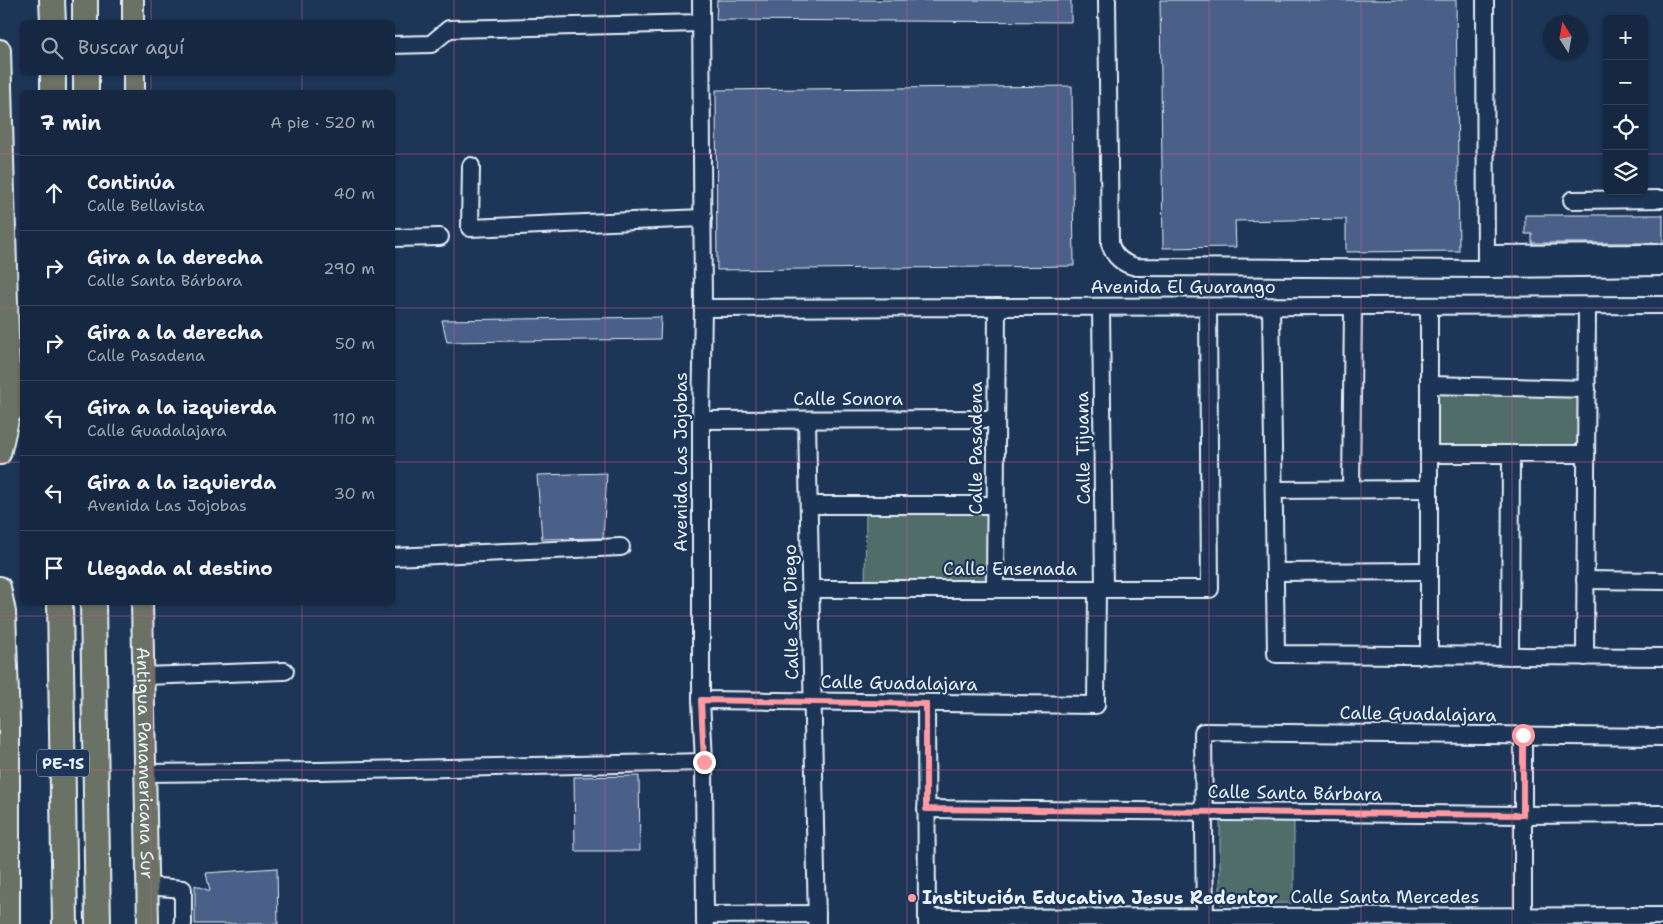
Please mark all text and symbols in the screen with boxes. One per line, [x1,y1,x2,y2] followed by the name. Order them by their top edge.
[1543,15,1588,60] north arrow
[1603,15,1648,195] map controls
[1603,15,1648,60] button: +
[20,20,395,75] search box
[38,34,66,62] icon: search
[78,35,184,60] text: Buscar aquí
[1603,60,1648,105] button: −
[1603,105,1648,150] button: locate
[40,109,101,137] text: 7 min
[270,112,375,133] text: A pie · 520 m
[1603,150,1648,195] button: layers
[87,170,175,195] text: Continúa
[40,179,68,207] icon: ahead
[333,183,375,204] text: 40 m
[87,195,204,216] text: Calle Bellavista
[87,245,263,270] text: Gira a la derecha
[40,254,68,282] icon: right
[323,258,375,279] text: 290 m
[87,270,242,291] text: Calle Santa Bárbara
[1090,275,1276,299] street label: Avenida El Guarango
[87,320,263,345] text: Gira a la derecha
[40,329,68,357] icon: right
[335,333,375,354] text: 50 m
[87,345,205,366] text: Calle Pasadena
[669,372,693,552] street label: Avenida Las Jojobas
[964,382,988,514] street label: Calle Pasadena
[793,387,903,411] street label: Calle Sonora
[1070,391,1096,505] street label: Calle Tijuana
[87,395,276,420] text: Gira a la izquierda
[40,404,68,432] icon: left
[332,408,375,429] text: 110 m
[87,420,226,441] text: Calle Guadalajara
[87,470,276,495] text: Gira a la izquierda
[40,479,68,507] icon: left
[334,483,375,504] text: 30 m
[87,495,247,516] text: Avenida Las Jojobas
[778,544,804,680] street label: Calle San Diego
[40,554,68,582] icon: arrive
[87,556,273,581] text: Llegada al destino
[943,557,1077,581] street label: Calle Ensenada
[131,647,159,879] street label: Antigua Panamericana Sur
[820,670,978,696] street label: Calle Guadalajara
[1339,701,1497,727] street label: Calle Guadalajara
[1512,724,1535,747] route start
[37,750,89,776] road number: PE-1S
[693,751,716,774] route end
[1207,779,1383,807] street label: Calle Santa Bárbara
[1291,885,1479,909] street label: Calle Santa Mercedes
[922,886,1278,910] place label: Institución Educativa Jesus Redentor
[906,892,918,904] marker: Institución Educativa Jesus Redentor

